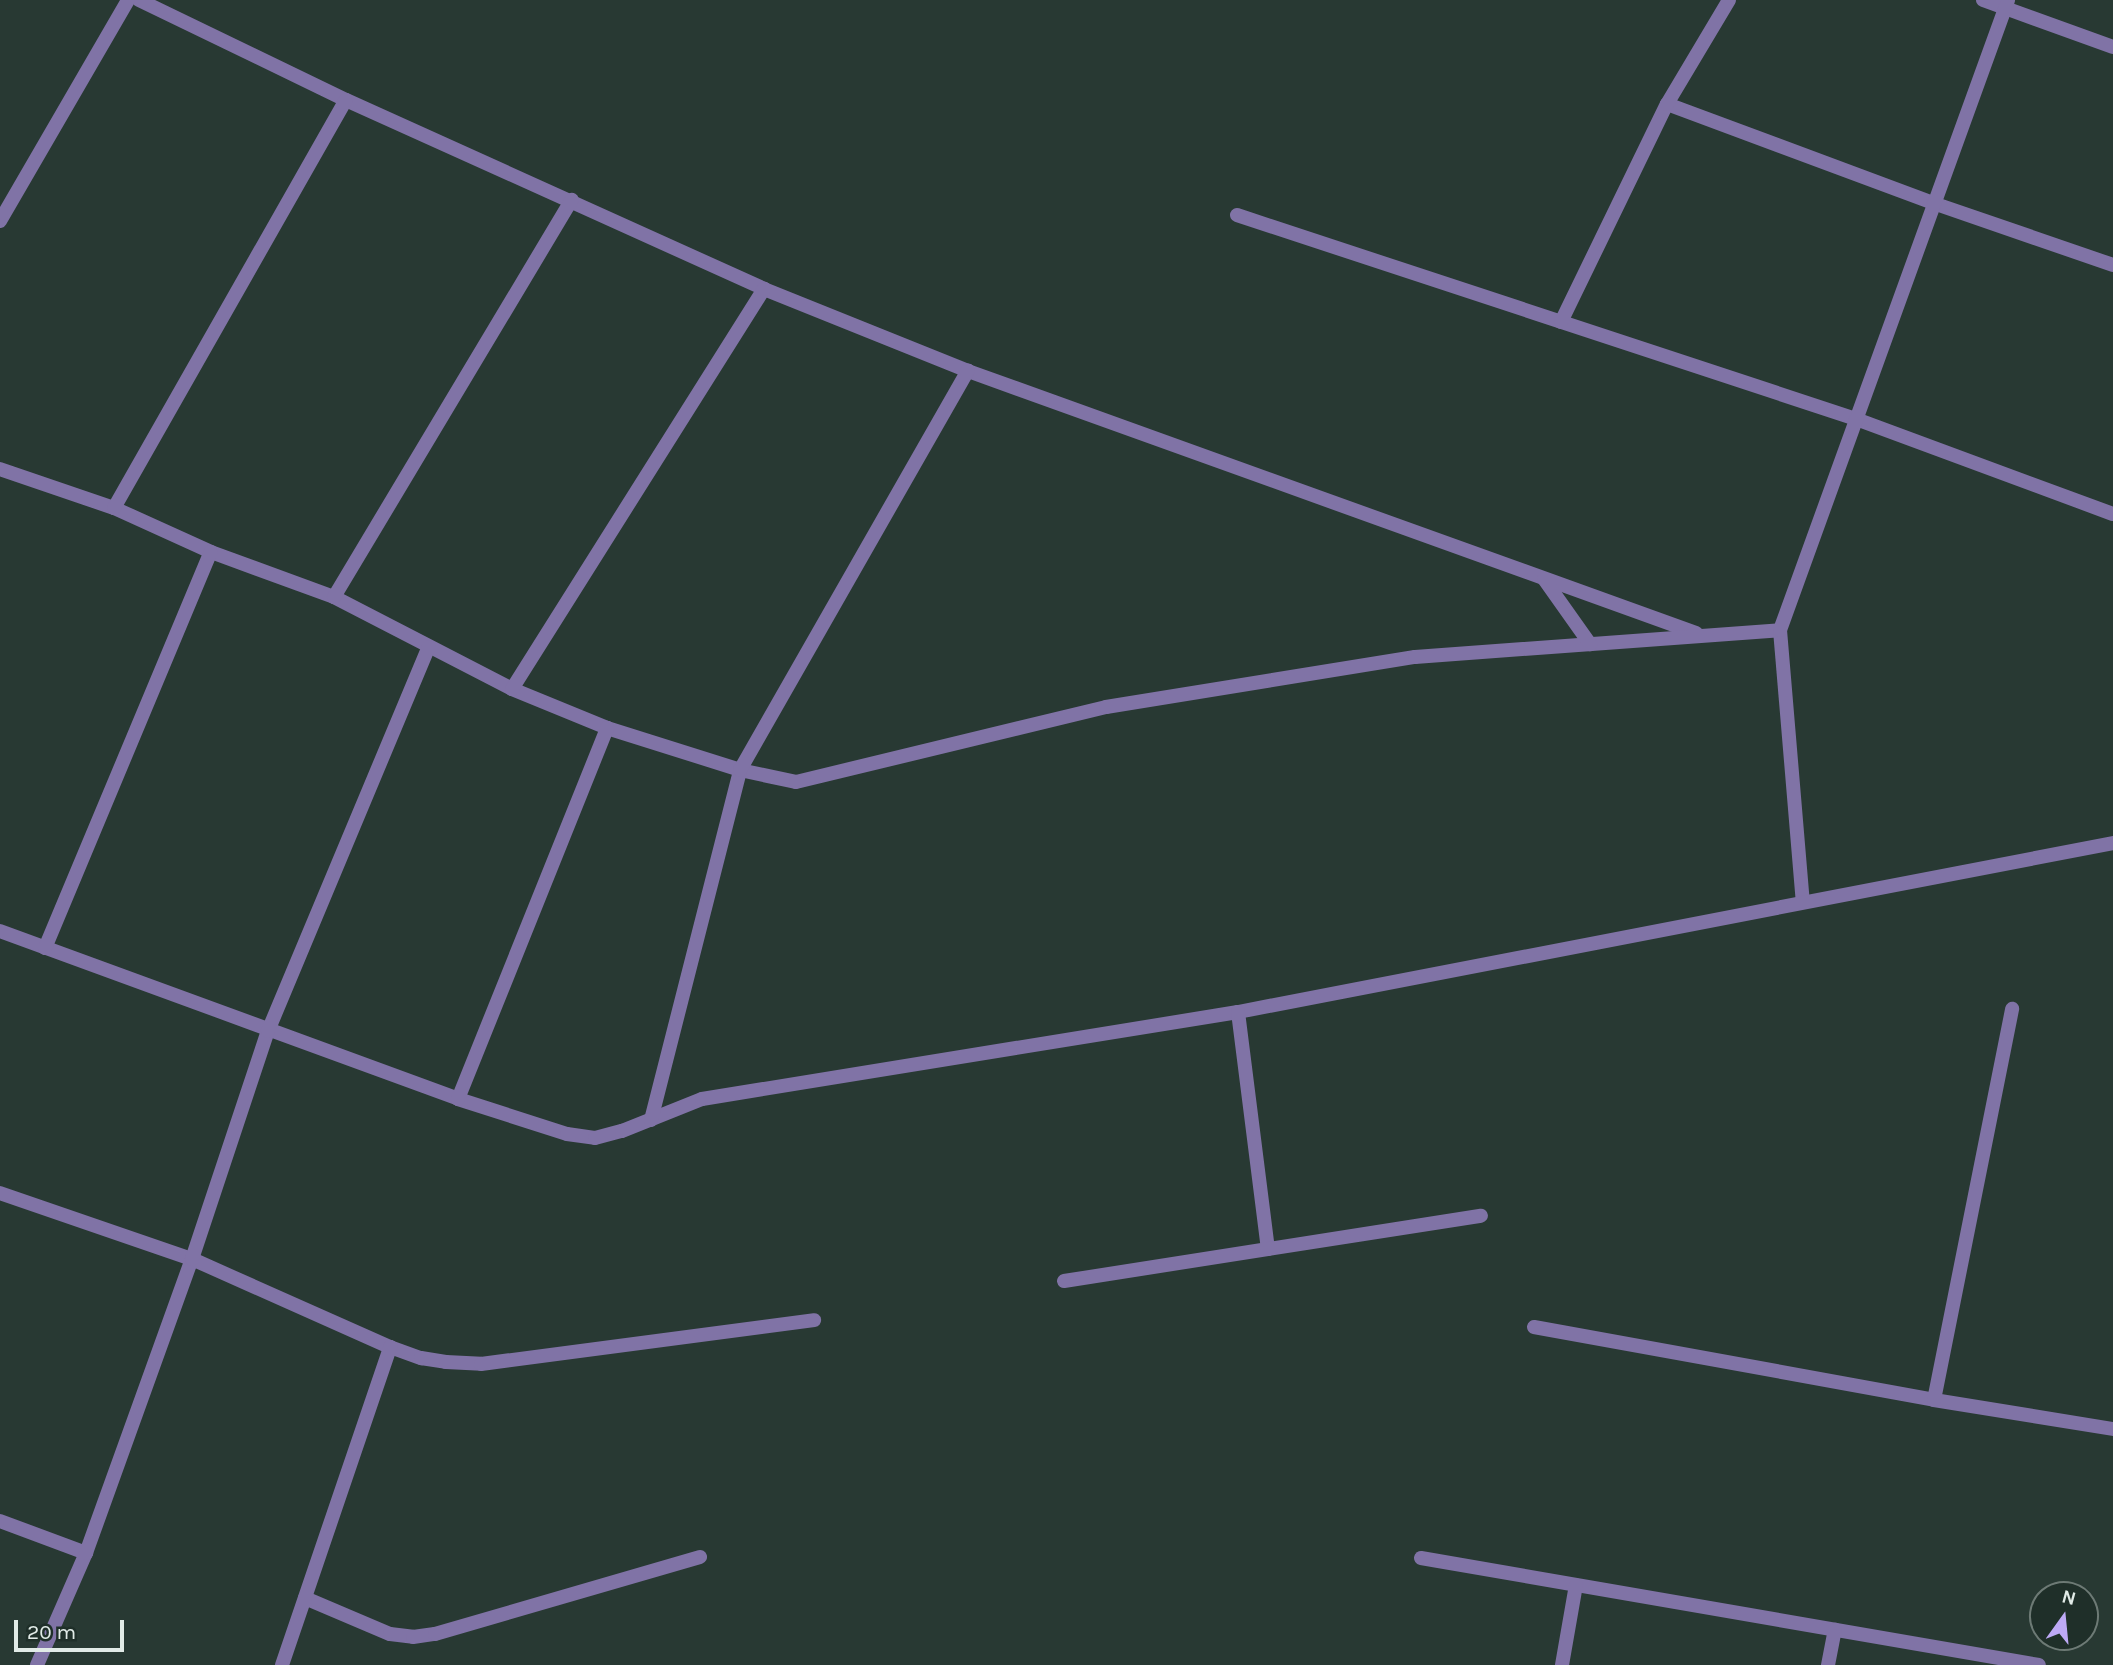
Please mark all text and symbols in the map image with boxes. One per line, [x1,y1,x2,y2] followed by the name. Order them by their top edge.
[2029,1581,2099,1651] north arrow
[2059,1585,2078,1610] text: N
[18,1606,128,1650] scale bar
[27,1620,76,1644] text: 20 m

